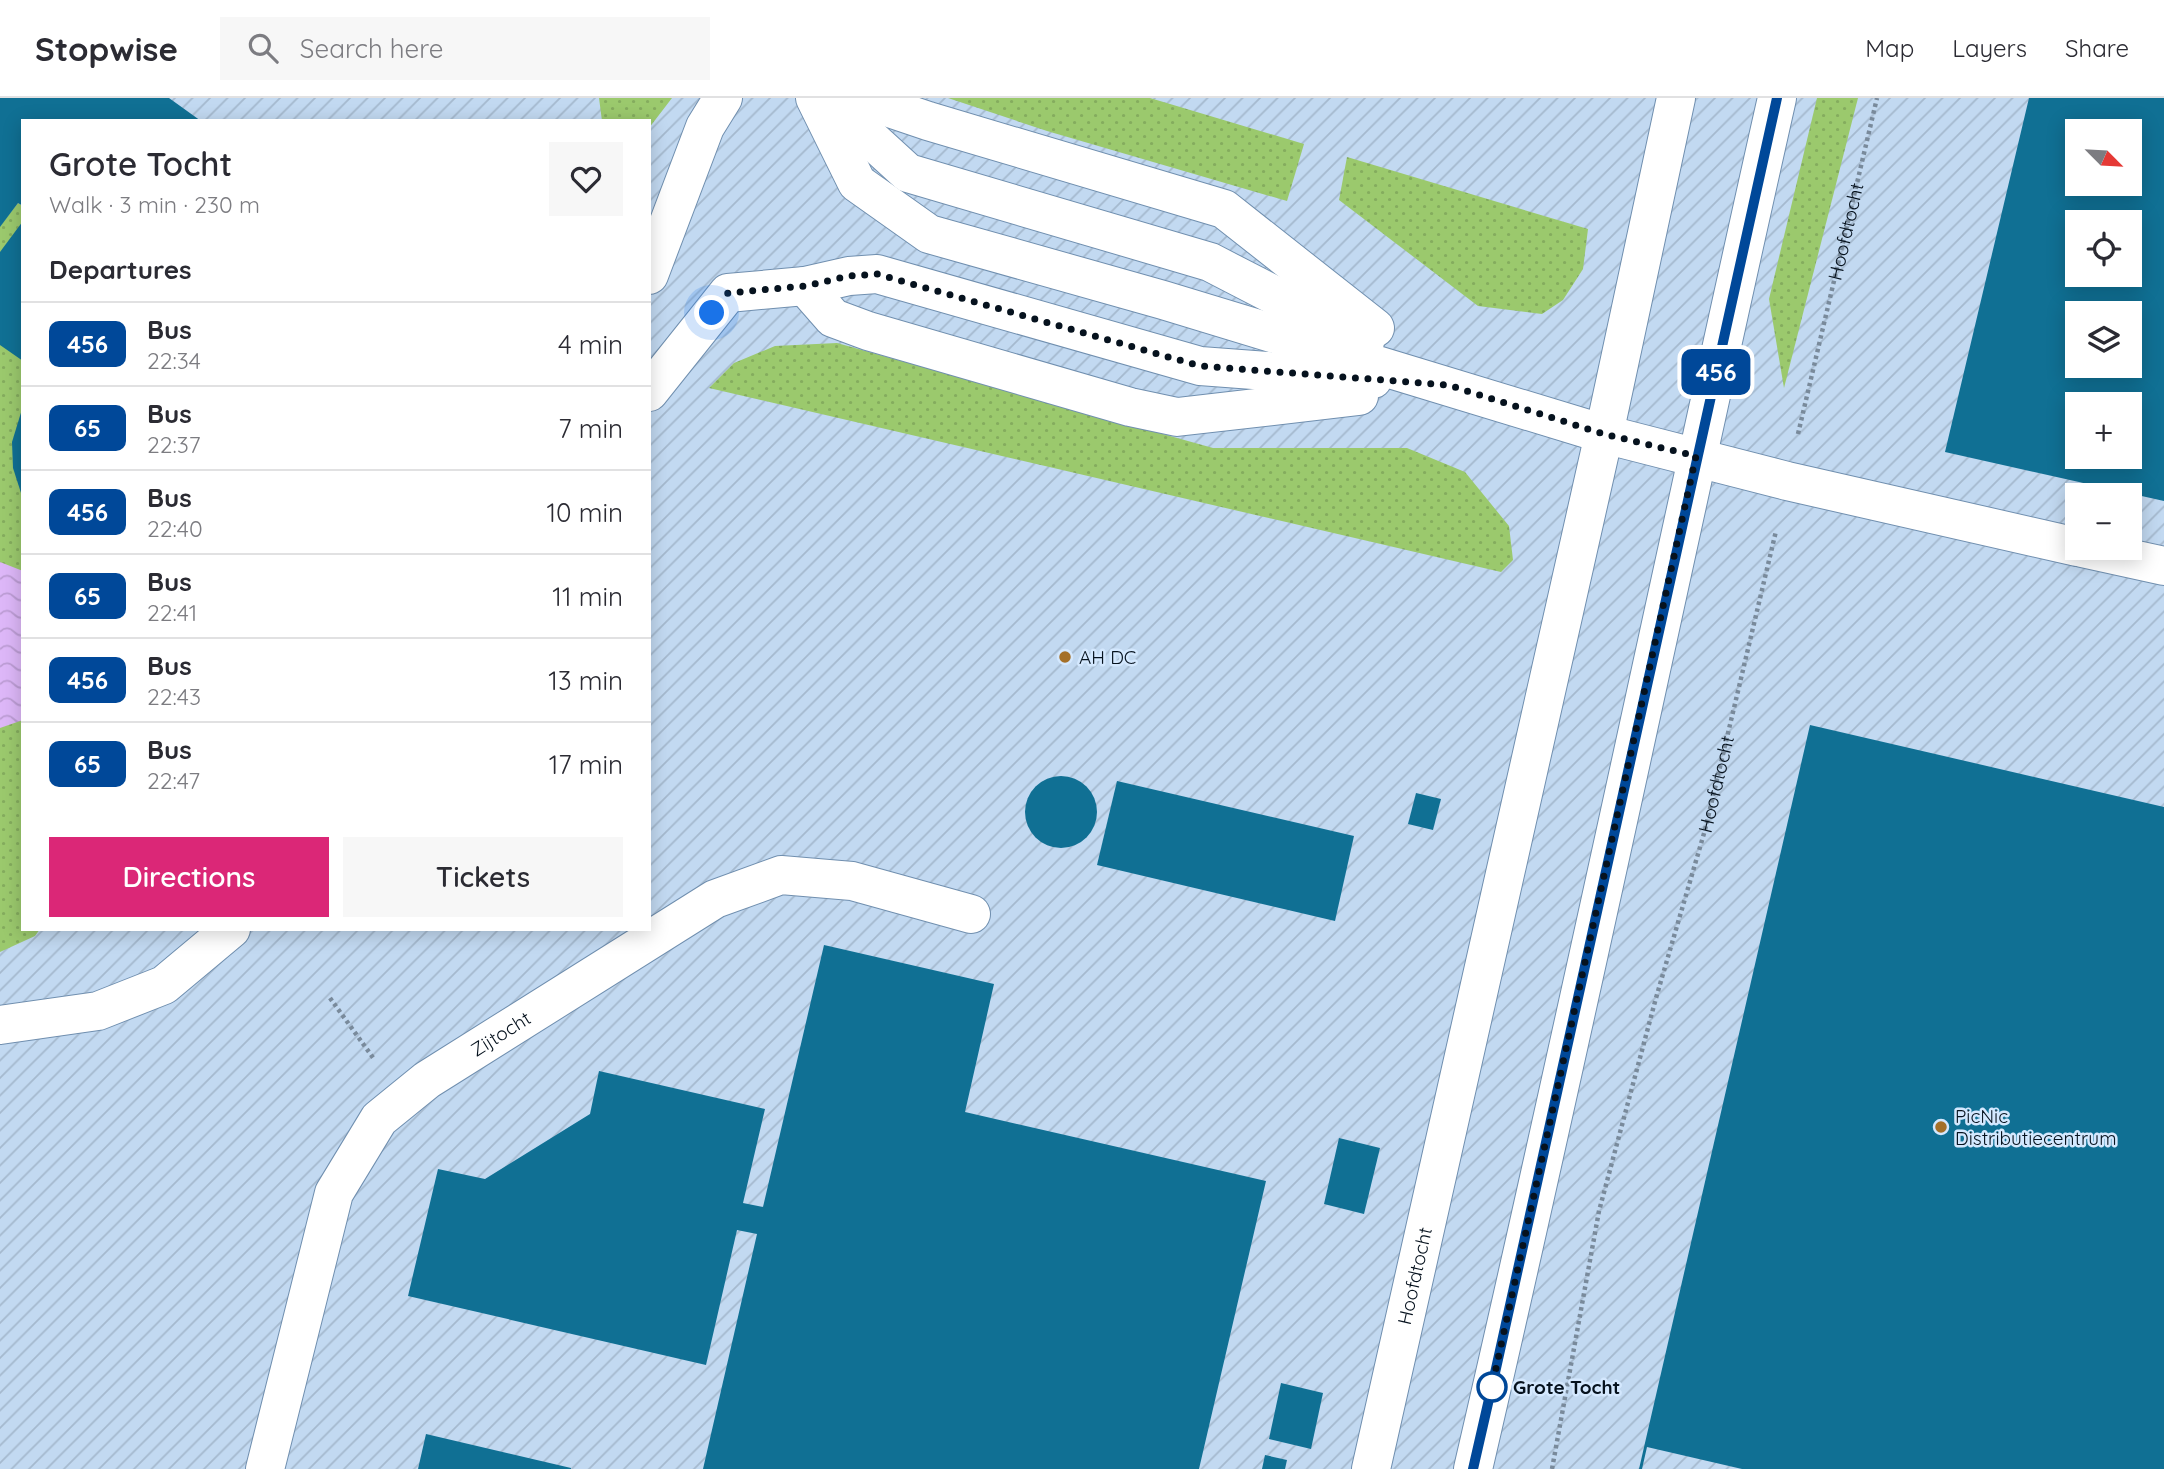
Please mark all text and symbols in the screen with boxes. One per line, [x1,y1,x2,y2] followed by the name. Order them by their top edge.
[220,17,710,80] search box
[35,28,178,69] text: Stopwise
[244,29,282,67] icon: search
[300,32,443,65] text: Search here
[1865,33,1914,63] text: Map
[1952,33,2027,63] text: Layers
[2065,33,2129,63] text: Share
[2065,119,2142,196] north arrow
[2065,119,2142,560] map controls
[549,142,623,216] button: heart
[49,143,232,184] text: Grote Tocht
[1823,180,1869,283] street label: Hoofdtocht
[49,190,260,219] text: Walk · 3 min · 230 m
[2065,210,2142,287] button: locate
[49,253,192,286] text: Departures
[694,295,729,330] your location
[2065,301,2142,378] button: layers
[147,313,192,346] text: Bus
[558,328,623,361] text: 4 min
[67,329,108,359] text: 456
[147,346,201,375] text: 22:34
[1676,349,1756,395] line badge: 456
[1695,357,1737,387] text: 456
[2065,392,2142,469] button: +
[147,397,192,430] text: Bus
[558,412,623,445] text: 7 min
[74,413,101,443] text: 65
[147,430,201,459] text: 22:37
[147,481,192,514] text: Bus
[2065,483,2142,560] button: −
[547,496,623,529] text: 10 min
[67,497,108,527] text: 456
[147,514,203,543] text: 22:40
[147,565,192,598] text: Bus
[552,580,623,613] text: 11 min
[74,581,101,611] text: 65
[147,598,197,627] text: 22:41
[1079,645,1136,669] place label: AH DC
[147,649,192,682] text: Bus
[1057,649,1073,665] marker: AH DC
[548,664,623,697] text: 13 min
[67,665,108,695] text: 456
[147,682,201,711] text: 22:43
[147,733,192,766] text: Bus
[1693,733,1739,835] street label: Hoofdtocht
[549,748,623,781] text: 17 min
[74,749,101,779] text: 65
[147,766,200,795] text: 22:47
[49,837,329,917] button: Directions
[343,837,623,917] button: Tickets
[466,1006,535,1062] street label: Zijtocht
[1955,1104,2116,1150] place label: PicNic Distributiecentrum
[1933,1119,1949,1135] marker: PicNic Distributiecentrum
[1392,1225,1437,1327] street label: Hoofdtocht
[1477,1372,1507,1402] marker: Grote Tocht
[1513,1375,1620,1399] place label: Grote Tocht

